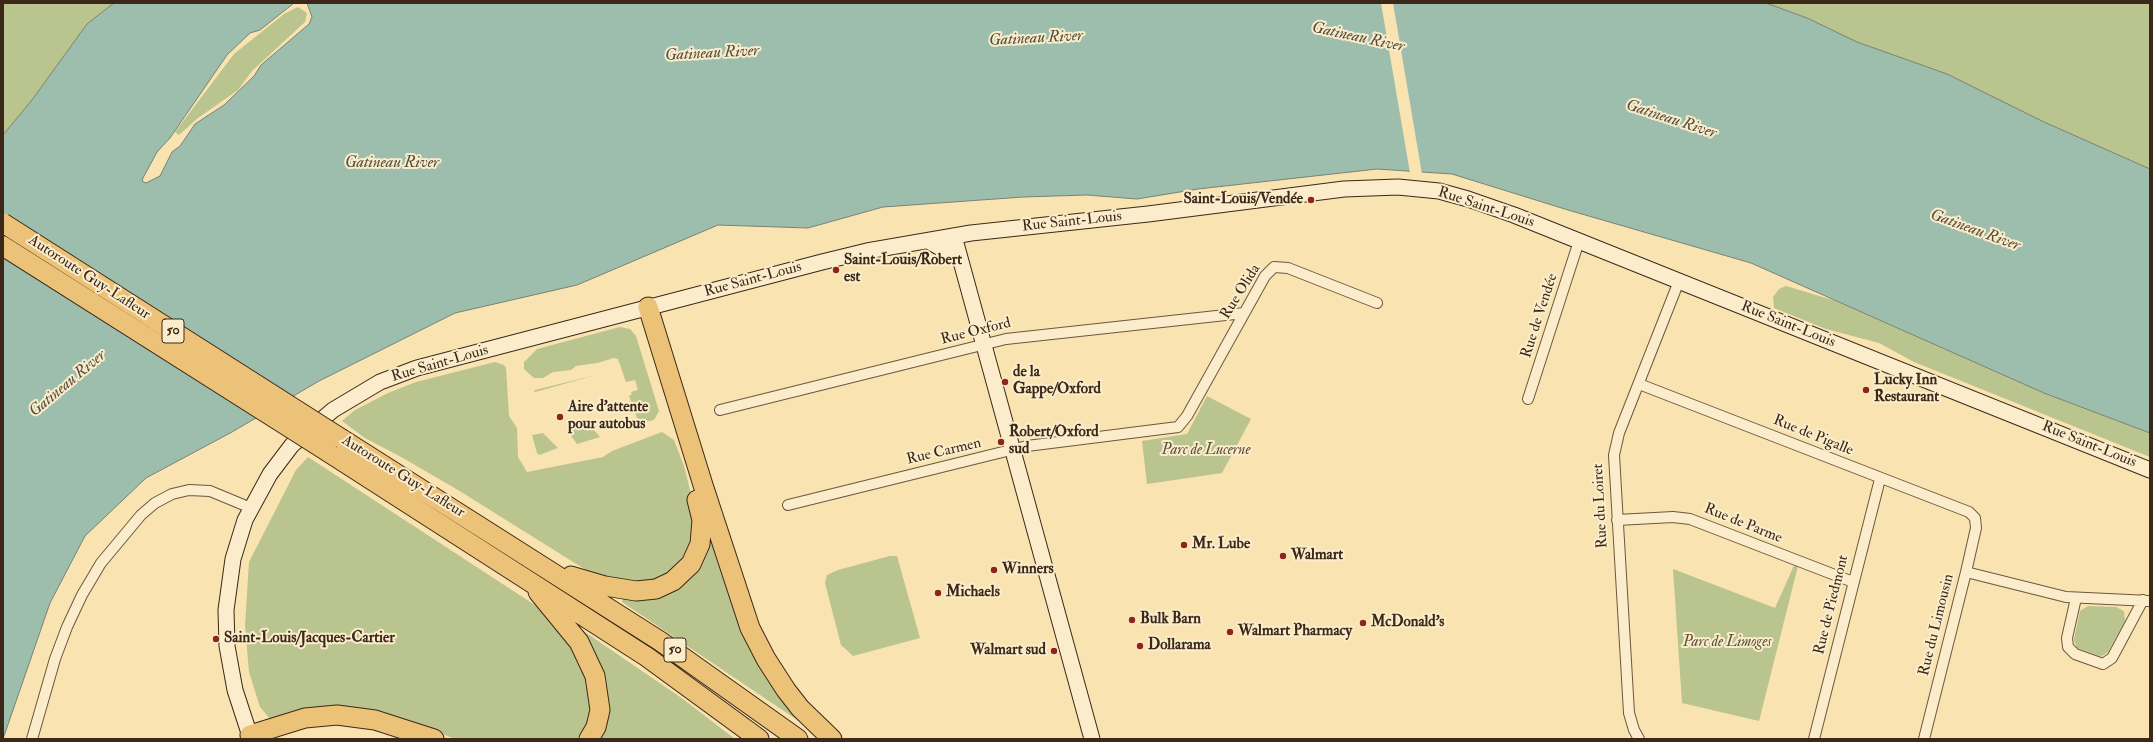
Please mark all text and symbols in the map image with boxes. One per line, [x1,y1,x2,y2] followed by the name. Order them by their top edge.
[1310,19,1406,57] water label: Gatineau River
[989,27,1083,51] water label: Gatineau River
[665,42,759,66] water label: Gatineau River
[1623,96,1719,144] water label: Gatineau River
[345,154,439,174] water label: Gatineau River
[1436,184,1536,232] street label: Rue Saint-Louis
[1183,191,1303,209] place label: Saint-Louis/Vendée
[1306,195,1316,205] marker: Saint-Louis/Vendée
[1928,206,2022,256] water label: Gatineau River
[1021,208,1123,236] street label: Rue Saint-Louis
[25,232,153,324] street label: Autoroute Guy-Lafleur
[844,252,962,287] place label: Saint-Louis/Robert est
[702,258,804,302] street label: Rue Saint-Louis
[1217,261,1265,323] street label: Rue Olida
[831,265,841,275] marker: Saint-Louis/Robert est
[1518,271,1562,361] street label: Rue de Vendée
[1738,298,1838,352] street label: Rue Saint-Louis
[939,315,1013,349] street label: Rue Oxford
[162,319,184,343] road number: 50
[389,342,491,386] street label: Rue Saint-Louis
[26,346,110,422] water label: Gatineau River
[1013,364,1101,399] place label: de la Gappe/Oxford
[1874,372,1939,407] place label: Lucky Inn Restaurant
[1000,377,1010,387] marker: de la Gappe/Oxford
[1861,385,1871,395] marker: Lucky Inn Restaurant
[568,399,648,434] place label: Aire d'attente pour autobus
[555,412,565,422] marker: Aire d'attente pour autobus
[1770,412,1856,460] street label: Rue de Pigalle
[2039,418,2139,472] street label: Rue Saint-Louis
[1009,424,1099,459] place label: Robert/Oxford sud
[338,432,468,522] street label: Autoroute Guy-Lafleur
[905,435,983,469] street label: Rue Carmen
[996,437,1006,447] marker: Robert/Oxford sud
[1162,442,1250,460] park label: Parc de Lucerne
[1590,463,1612,549] street label: Rue du Loiret
[1701,500,1785,548] street label: Rue de Parme
[1192,536,1250,554] place label: Mr. Lube
[1179,540,1189,550] marker: Mr. Lube
[1291,547,1343,565] place label: Walmart
[1278,551,1288,561] marker: Walmart
[1811,553,1853,657] street label: Rue de Piedmont
[1002,561,1054,579] place label: Winners
[989,565,999,575] marker: Winners
[1916,572,1958,678] street label: Rue du Limousin
[946,584,1000,602] place label: Michaels
[933,588,943,598] marker: Michaels
[1140,611,1201,629] place label: Bulk Barn
[1371,614,1444,632] place label: McDonald's
[1127,615,1137,625] marker: Bulk Barn
[1358,618,1368,628] marker: McDonald's
[1238,623,1352,641] place label: Walmart Pharmacy
[1225,627,1235,637] marker: Walmart Pharmacy
[224,630,395,648] place label: Saint-Louis/Jacques-Cartier
[211,634,221,644] marker: Saint-Louis/Jacques-Cartier
[1683,634,1771,652] park label: Parc de Limoges
[1148,637,1211,655] place label: Dollarama
[664,638,686,662] road number: 50
[1135,641,1145,651] marker: Dollarama
[970,642,1046,660] place label: Walmart sud
[1049,646,1059,656] marker: Walmart sud

